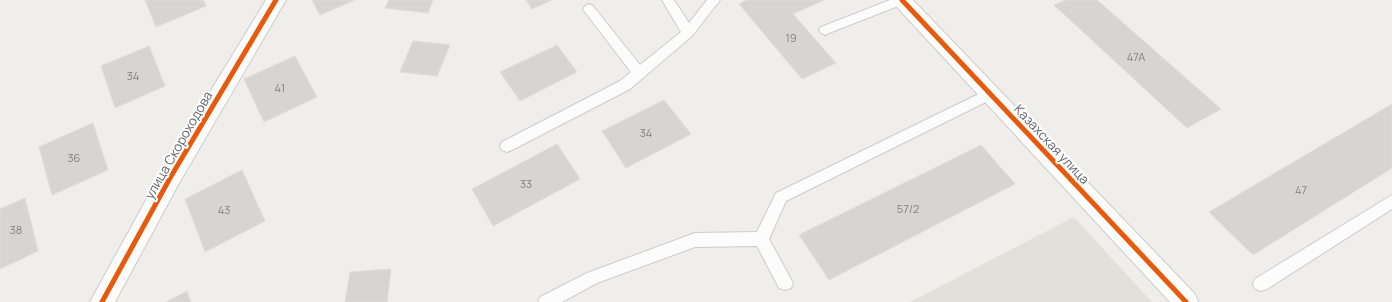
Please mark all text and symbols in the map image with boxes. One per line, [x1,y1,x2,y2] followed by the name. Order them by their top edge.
[785,30,797,45] house number: 19
[1127,49,1145,64] house number: 47А
[127,68,139,83] house number: 34
[275,80,285,95] house number: 41
[140,88,216,202] street label: улица Скороходова
[1010,100,1094,188] street label: Казахская улица
[640,125,652,140] house number: 34
[68,150,81,165] house number: 36
[520,176,532,191] house number: 33
[1295,182,1307,197] house number: 47
[897,201,919,216] house number: 57/2
[218,202,230,217] house number: 43
[10,222,22,237] house number: 38

